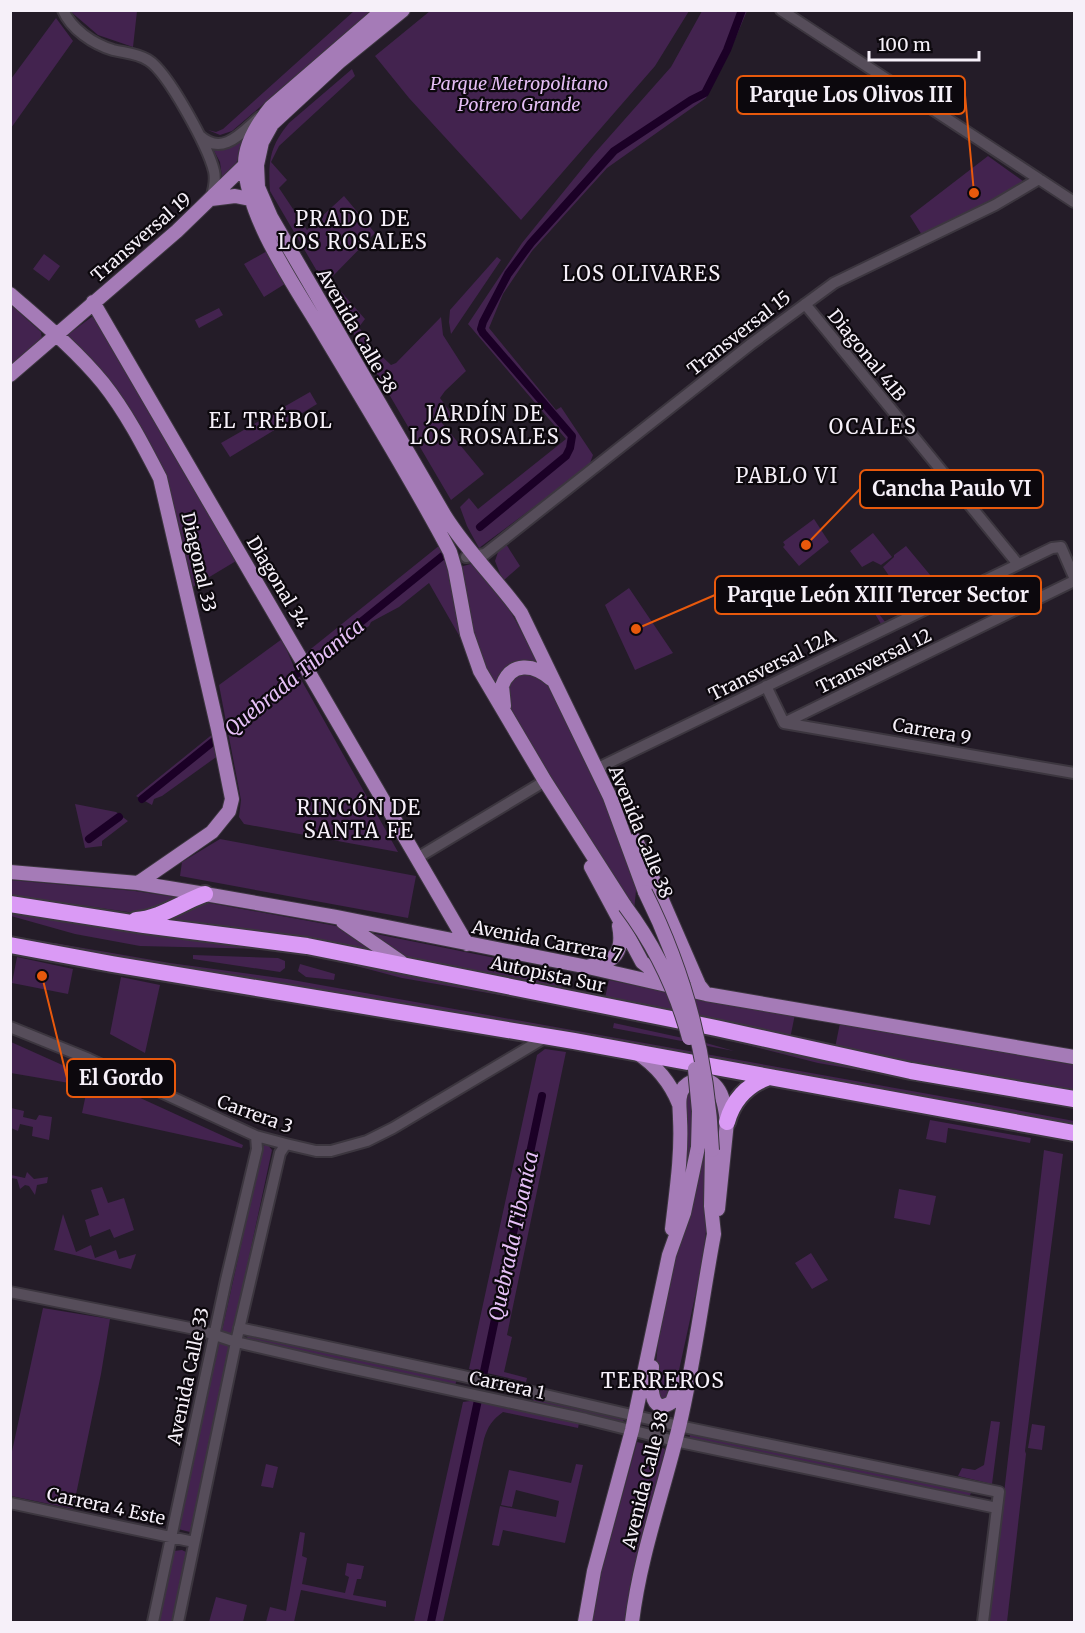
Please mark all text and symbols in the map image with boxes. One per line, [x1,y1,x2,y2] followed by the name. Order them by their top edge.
[869,24,978,62] scale bar
[878,33,931,56] text: 100 m
[430,72,608,116] park label: Parque Metropolitano Potrero Grande
[737,76,965,114] callout: Parque Los Olivos III
[749,82,953,107] text: Parque Los Olivos III
[86,187,196,287] street label: Transversal 19
[278,206,428,254] district label: PRADO DE LOS ROSALES
[562,261,722,286] district label: LOS OLIVARES
[311,263,402,398] street label: Avenida Calle 38
[683,285,795,381] street label: Transversal 15
[823,304,911,406] street label: Diagonal 41B
[410,399,560,449] district label: JARDÍN DE LOS ROSALES
[209,406,333,433] district label: EL TRÉBOL
[829,414,917,439] district label: OCALES
[735,463,839,488] district label: PABLO VI
[860,470,1043,508] callout: Cancha Paulo VI
[873,476,1031,501] text: Cancha Paulo VI
[176,510,222,614] street label: Diagonal 33
[242,532,314,632] street label: Diagonal 34
[715,576,1041,614] callout: Parque León XIII Tercer Sector
[727,582,1029,607] text: Parque León XIII Tercer Sector
[219,613,369,741] water label: Quebrada Tibaníca
[813,623,935,699] street label: Transversal 12
[705,624,839,706] street label: Transversal 12A
[891,713,973,749] street label: Carrera 9
[604,761,678,902] street label: Avenida Calle 38
[297,794,421,843] district label: RINCÓN DE SANTA FE
[469,915,624,967] street label: Avenida Carrera 7
[487,950,608,997] street label: Autopista Sur
[67,1059,175,1097] callout: El Gordo
[79,1065,163,1090] text: El Gordo
[214,1090,296,1138] street label: Carrera 3
[483,1149,543,1323] water label: Quebrada Tibaníca
[162,1305,214,1448] street label: Avenida Calle 33
[467,1366,547,1404] street label: Carrera 1
[601,1367,725,1394] district label: TERREROS
[617,1409,673,1552] street label: Avenida Calle 38
[45,1482,167,1530] street label: Carrera 4 Este

